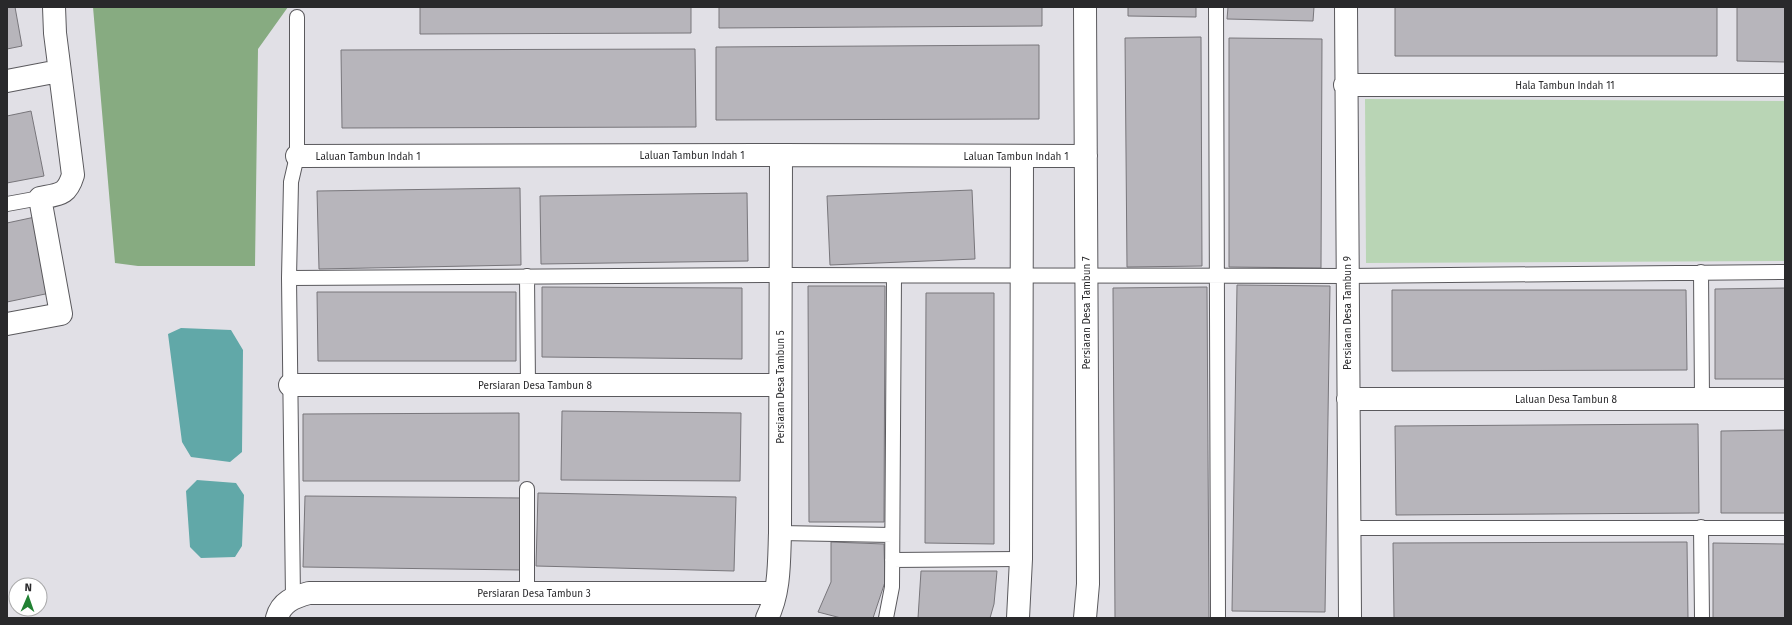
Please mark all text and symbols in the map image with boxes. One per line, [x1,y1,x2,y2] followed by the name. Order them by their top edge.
[1515,80,1615,92] street label: Hala Tambun Indah 11
[640,150,744,162] street label: Laluan Tambun Indah 1
[316,151,420,163] street label: Laluan Tambun Indah 1
[964,151,1068,163] street label: Laluan Tambun Indah 1
[1081,256,1093,370] street label: Persiaran Desa Tambun 7
[1342,256,1354,370] street label: Persiaran Desa Tambun 9
[775,330,787,444] street label: Persiaran Desa Tambun 5
[478,380,593,392] street label: Persiaran Desa Tambun 8
[1515,394,1617,406] street label: Laluan Desa Tambun 8
[8,577,48,617] north arrow
[24,581,32,594] text: N
[477,588,591,600] street label: Persiaran Desa Tambun 3

